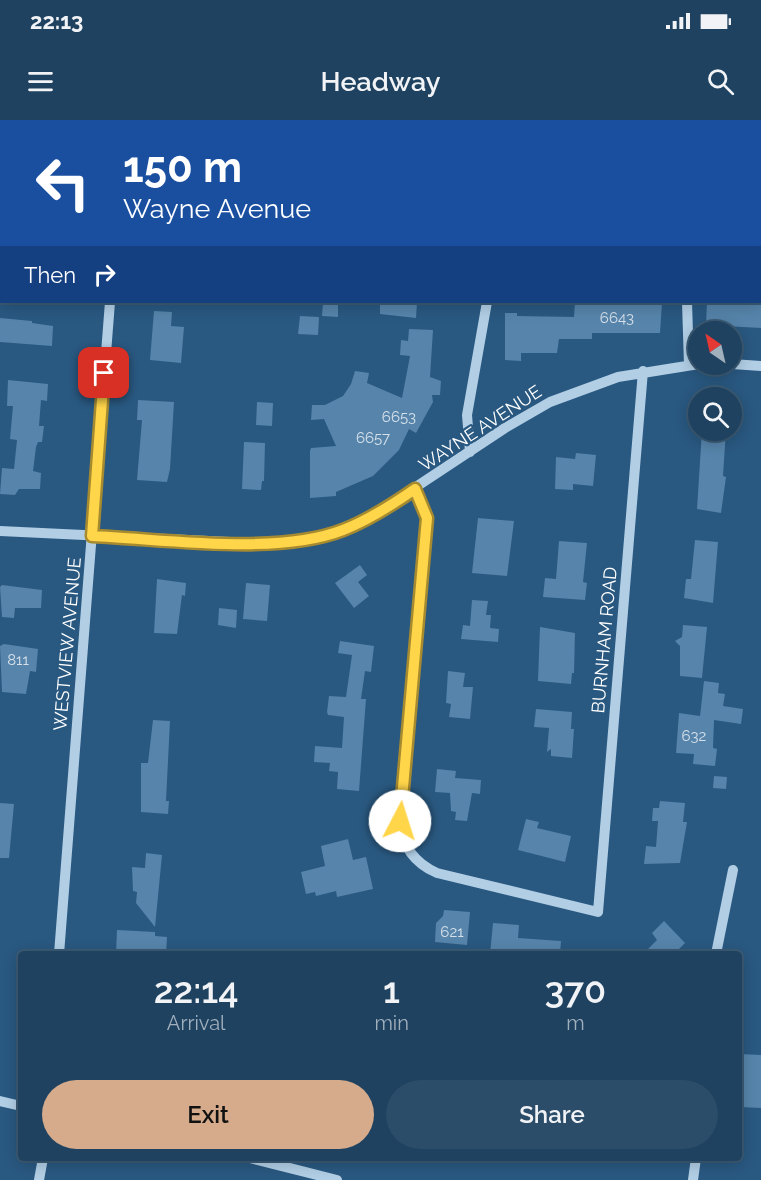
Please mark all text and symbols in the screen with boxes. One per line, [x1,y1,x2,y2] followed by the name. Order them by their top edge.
[30,8,83,34] text: 22:13
[24,65,57,98] icon: menu
[704,65,737,98] icon: search
[321,66,440,97] text: Headway
[123,143,242,192] text: 150 m
[24,144,102,222] icon: left
[123,193,311,224] text: Wayne Avenue
[88,258,121,291] icon: right
[24,262,76,288] text: Then
[600,309,634,327] house number: 6643
[688,321,742,375] north arrow
[688,321,742,441] map controls
[78,347,129,398] pin
[87,356,120,389] icon: arrive
[415,381,545,475] street label: WAYNE AVENUE
[688,387,742,441] button: search
[382,408,416,426] house number: 6653
[356,429,390,447] house number: 6657
[49,556,85,732] street label: WESTVIEW AVENUE
[587,566,621,714] street label: BURNHAM ROAD
[7,651,29,669] house number: 811
[682,727,707,745] house number: 632
[368,789,432,853] position arrow
[440,923,464,941] house number: 621
[154,969,239,1011] text: 22:14
[383,969,400,1011] text: 1
[545,969,606,1011] text: 370
[167,1011,226,1035] text: Arrival
[374,1011,409,1035] text: min
[566,1011,585,1035] text: m
[42,1080,374,1149] button: Exit
[386,1080,718,1149] button: Share

